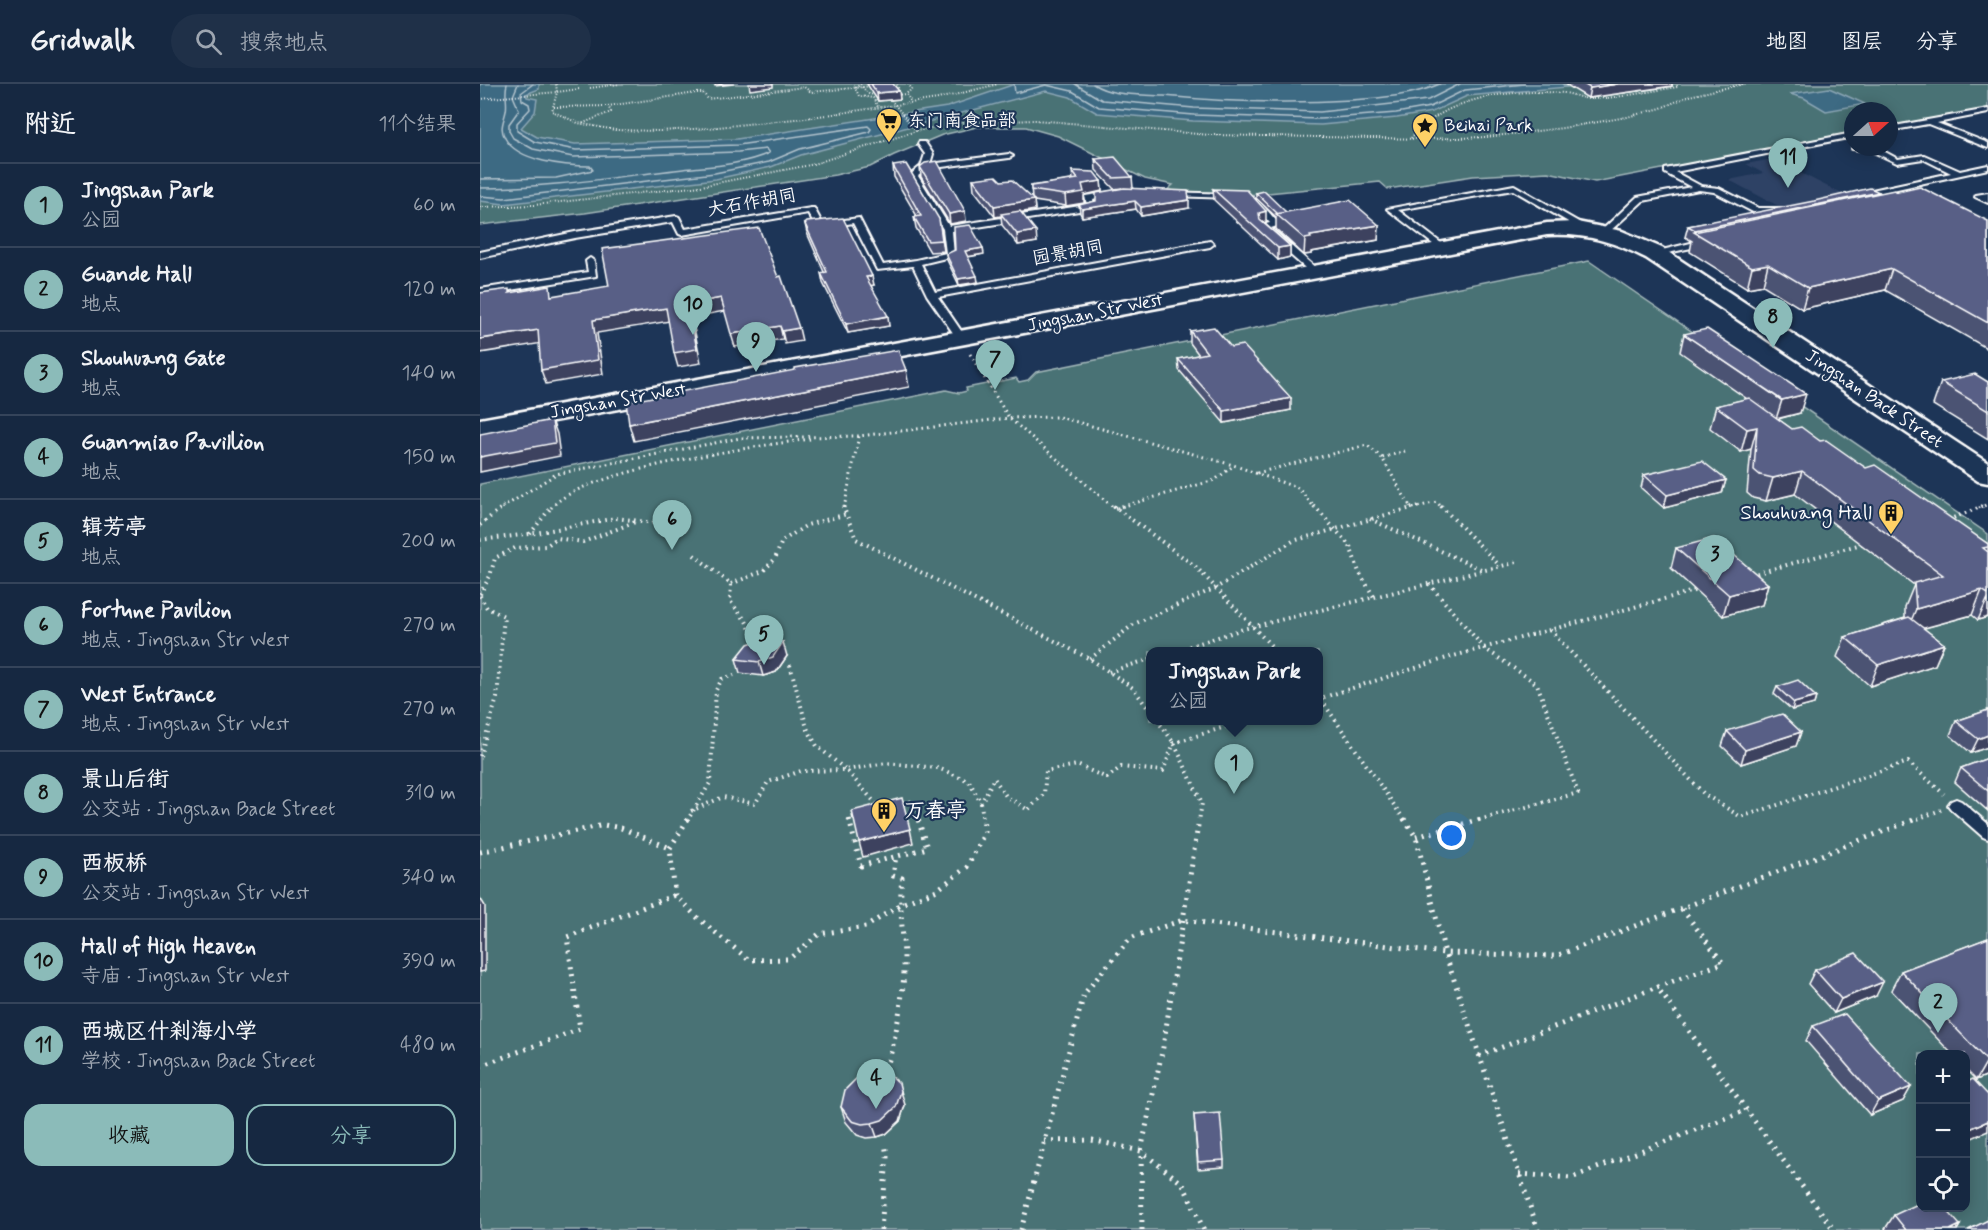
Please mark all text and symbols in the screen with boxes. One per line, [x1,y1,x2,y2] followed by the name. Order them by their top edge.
[171,14,591,68] search box
[30,23,135,60] text: Gridwalk
[192,25,225,58] icon: search
[1766,28,1808,56] text: 地图
[1841,28,1883,56] text: 图层
[1916,28,1958,56] text: 分享
[240,29,328,57] text: 搜索地点
[1844,102,1898,156] north arrow
[874,106,904,144] supermarket icon: 东门南食品部
[24,108,76,142] text: 附近
[908,109,1016,133] place label: 东门南食品部
[378,111,456,138] text: 11个结果
[1410,111,1440,149] place icon: Beihai Park
[1444,114,1533,138] place label: Beihai Park
[1768,138,1808,188] pin: 11
[81,177,214,205] text: Jingshan Park
[706,183,798,223] street label: 大石作胡同
[39,192,48,219] text: 1
[413,192,456,219] text: 60 m
[81,207,121,234] text: 公园
[1030,235,1106,271] street label: 园景胡同
[81,261,192,289] text: Guande Hall
[39,276,48,303] text: 2
[403,276,456,303] text: 120 m
[674,286,712,335] pin: 10
[1025,288,1166,339] street label: Jingshan Str West
[81,291,121,318] text: 地点
[1754,298,1792,348] pin: 8
[736,322,776,372] pin: 9
[976,340,1014,390] pin: 7
[1800,344,1948,455] street label: Jingshan Back Street
[81,345,226,373] text: Shouhuang Gate
[39,360,48,387] text: 3
[402,360,456,387] text: 140 m
[81,375,121,402] text: 地点
[548,377,689,426] street label: Jingshan Str West
[81,429,264,457] text: Guanmiao Pavillion
[38,444,49,471] text: 4
[403,444,456,471] text: 150 m
[81,459,121,486] text: 地点
[1876,498,1906,536] building icon: Shouhuang Hall
[1740,499,1872,528] place label: Shouhuang Hall
[652,500,692,550] pin: 6
[81,514,147,542] text: 辑芳亭
[38,528,50,555] text: 5
[401,528,456,555] text: 200 m
[1696,536,1734,585] pin: 3
[81,544,121,571] text: 地点
[81,597,232,625] text: Fortune Pavilion
[38,612,49,639] text: 6
[403,612,456,639] text: 270 m
[744,616,784,665] pin: 5
[81,627,289,654] text: 地点 · Jingshan Str West
[1146,647,1323,725] popup
[1168,658,1301,686] text: Jingshan Park
[81,681,216,709] text: West Entrance
[1168,688,1208,715] text: 公园
[37,696,50,723] text: 7
[403,696,456,723] text: 270 m
[81,711,289,738] text: 地点 · Jingshan Str West
[1214,744,1254,794] pin: 1
[81,766,169,794] text: 景山后街
[38,780,49,807] text: 8
[405,780,456,807] text: 310 m
[81,796,336,823] text: 公交站 · Jingshan Back Street
[869,796,899,834] building icon: 万春亭
[904,797,967,825] place label: 万春亭
[1437,821,1466,850] your location
[81,850,147,878] text: 西板桥
[39,864,48,891] text: 9
[401,864,456,891] text: 340 m
[81,880,309,907] text: 公交站 · Jingshan Str West
[81,933,256,961] text: Hall of High Heaven
[33,948,54,975] text: 10
[402,948,456,975] text: 390 m
[81,963,289,990] text: 寺庙 · Jingshan Str West
[1918,984,1958,1033] pin: 2
[81,1018,257,1046] text: 西城区什刹海小学
[35,1032,52,1059] text: 11
[400,1032,456,1059] text: 480 m
[81,1048,316,1075] text: 学校 · Jingshan Back Street
[1916,1050,1970,1212] map controls
[1916,1050,1970,1104] button: +
[856,1060,896,1109] pin: 4
[24,1104,234,1166] button: 收藏
[246,1104,456,1166] button: 分享
[1916,1104,1970,1158] button: −
[1916,1158,1970,1212] button: locate

